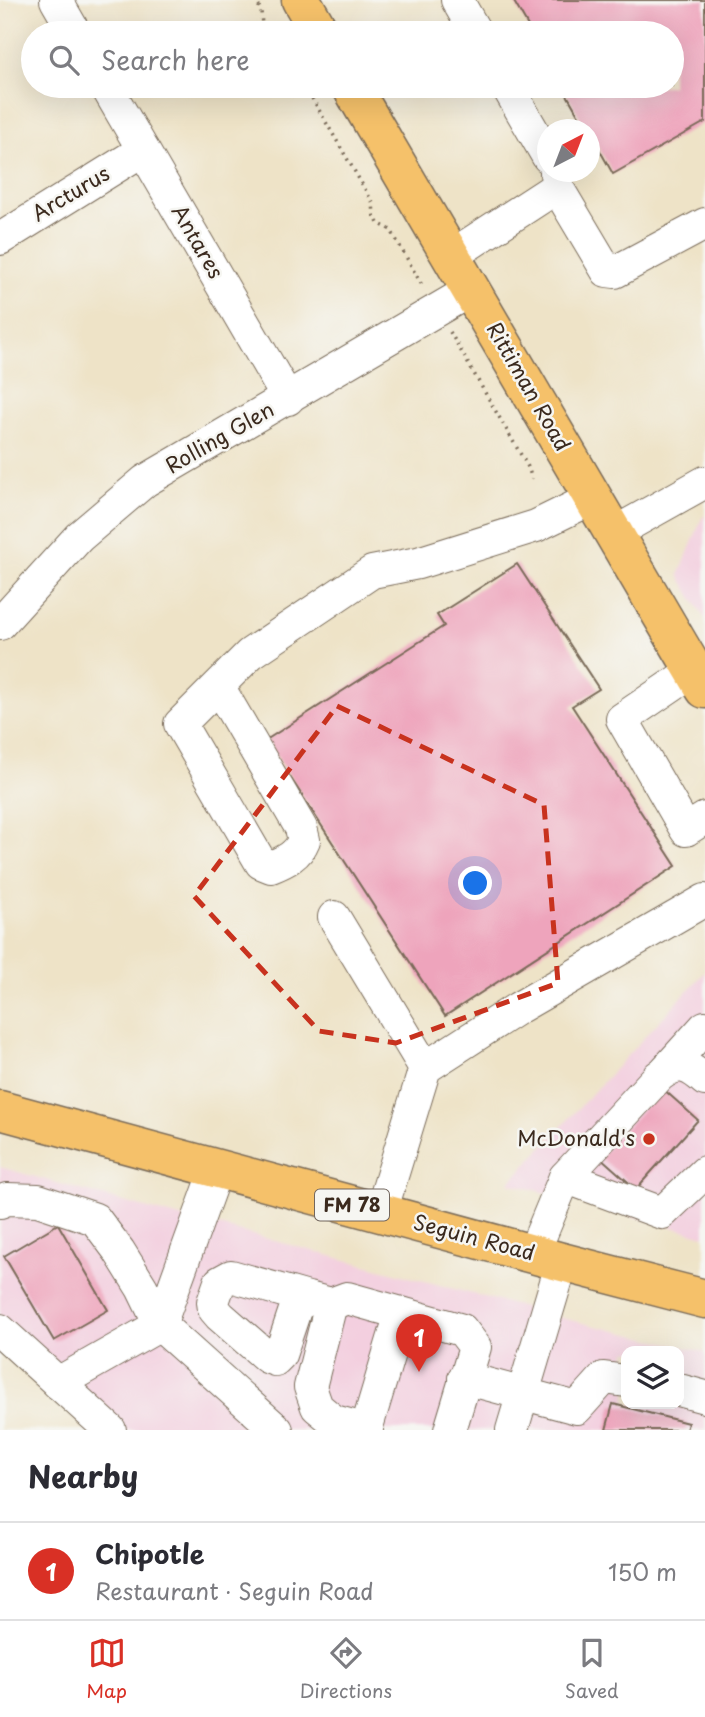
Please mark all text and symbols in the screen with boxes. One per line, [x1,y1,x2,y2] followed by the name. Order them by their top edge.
[21,21,684,98] search box
[101,40,250,79] text: Search here
[45,41,83,79] icon: search
[537,119,600,182] north arrow
[25,156,115,228] street label: Arcturus
[165,198,233,284] street label: Antares
[480,315,580,457] street label: Rittiman Road
[159,392,279,480] street label: Rolling Glen
[458,866,492,900] your location
[517,1121,635,1153] place label: McDonald's
[641,1131,657,1147] marker: McDonald's
[315,1190,389,1220] road number: FM 78
[410,1204,539,1268] street label: Seguin Road
[396,1314,442,1372] pin: 1
[621,1346,684,1409] map controls
[621,1346,684,1409] button: layers
[28,1453,138,1498] text: Nearby
[95,1534,204,1573] text: Chipotle
[46,1554,57,1589] text: 1
[608,1554,677,1589] text: 150 m
[95,1573,374,1608] text: Restaurant · Seguin Road
[86,1634,127,1704] tab: Map
[300,1634,392,1704] tab: Directions
[565,1634,619,1704] tab: Saved

